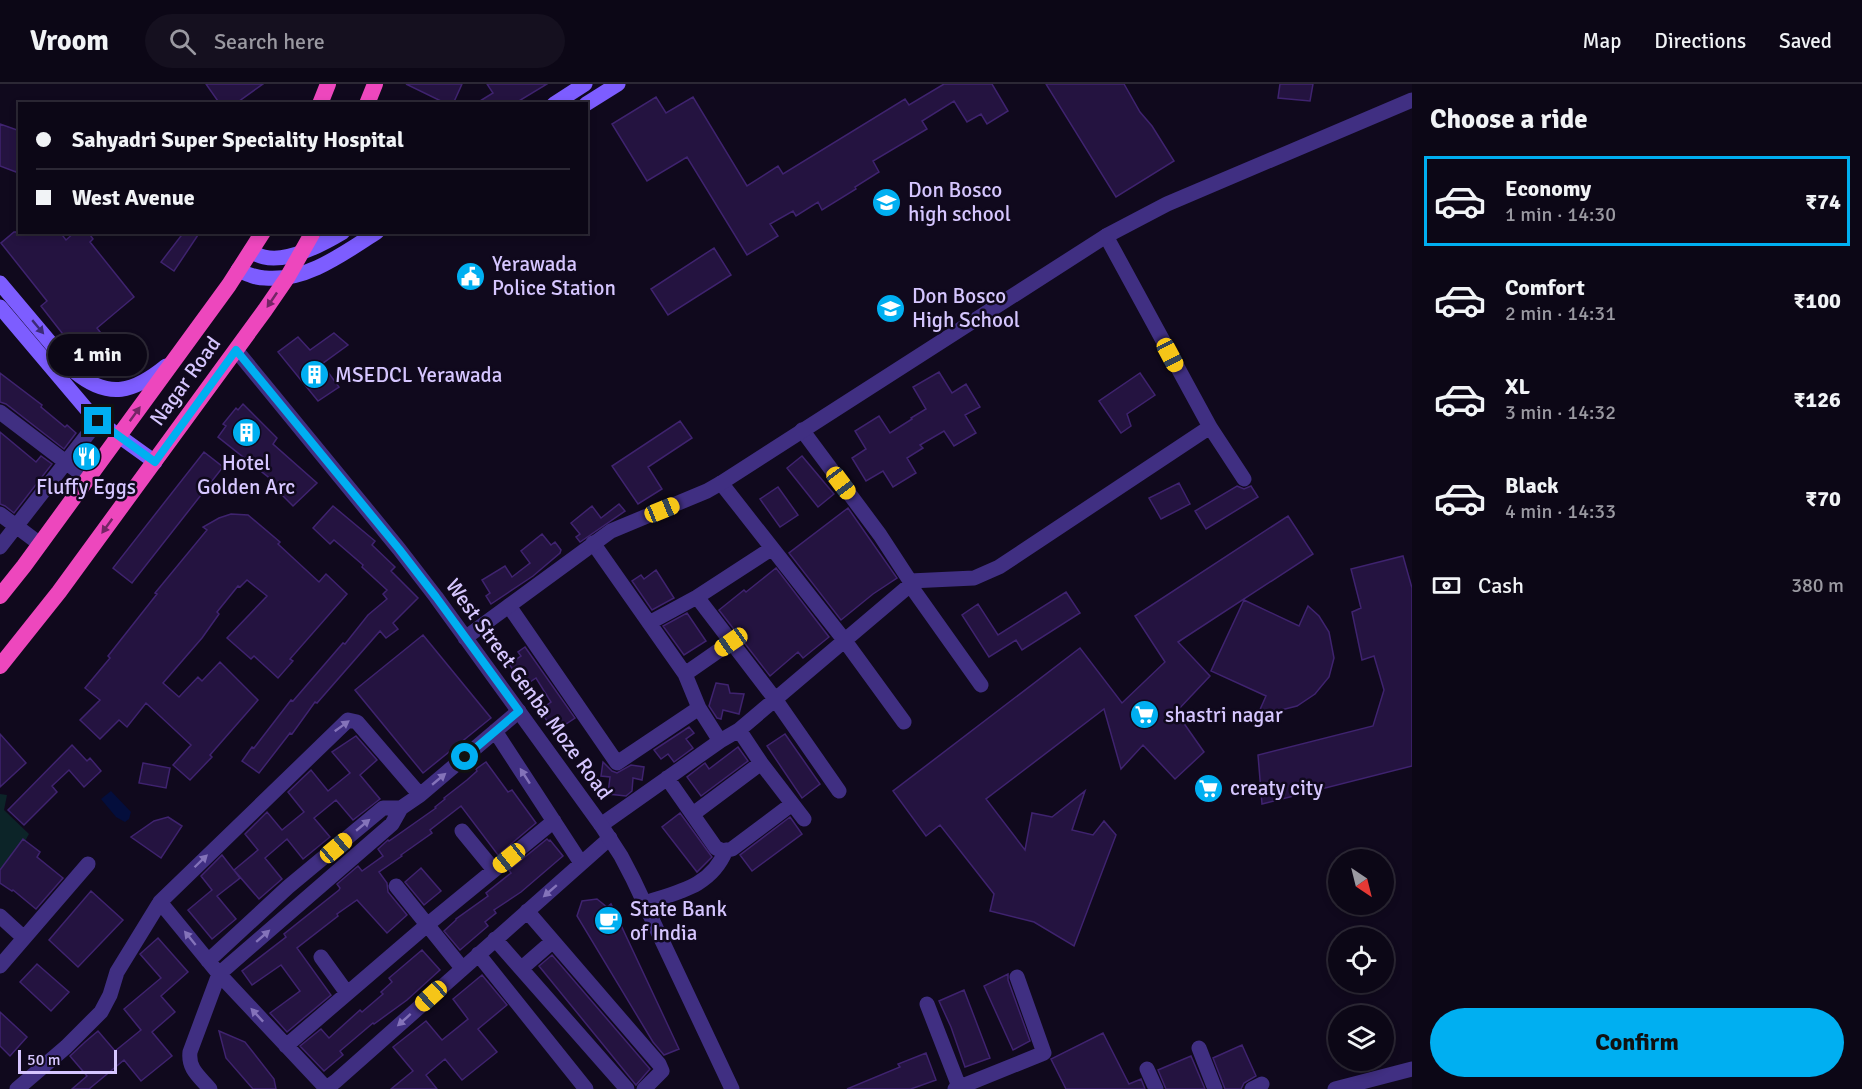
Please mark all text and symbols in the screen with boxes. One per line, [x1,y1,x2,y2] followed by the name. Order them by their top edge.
[145,14,565,68] search box
[30,24,109,58] text: Vroom
[166,25,199,58] icon: search
[214,28,325,55] text: Search here
[1583,28,1621,54] text: Map
[1654,28,1746,54] text: Directions
[1779,28,1832,54] text: Saved
[1430,103,1588,136] text: Choose a ride
[72,126,404,153] text: Sahyadri Super Speciality Hospital
[1433,174,1487,228] icon: car
[1505,175,1591,202] text: Economy
[908,177,1011,227] place label: Don Bosco high school
[72,184,195,211] text: West Avenue
[871,186,903,218] school or university icon: Don Bosco high school
[1805,188,1841,215] text: ₹74
[1505,202,1616,227] text: 1 min · 14:30
[492,251,616,301] place label: Yerawada Police Station
[455,260,487,292] public building icon: Yerawada Police Station
[1433,273,1487,327] icon: car
[1505,274,1585,301] text: Comfort
[912,283,1020,333] place label: Don Bosco High School
[1793,287,1841,314] text: ₹100
[266,292,278,308] one-way arrow
[875,292,907,324] school or university icon: Don Bosco High School
[1505,301,1616,326] text: 2 min · 14:31
[31,319,44,335] one-way arrow
[144,331,226,431] street label: Nagar Road
[48,334,148,376] callout: 1 min
[1154,335,1186,375] car
[73,342,122,367] text: 1 min
[298,359,330,391] building icon: MSEDCL Yerawada
[335,362,502,388] place label: MSEDCL Yerawada
[1433,372,1487,426] icon: car
[1505,373,1530,400] text: XL
[1793,386,1841,413] text: ₹126
[1505,400,1616,425] text: 3 min · 14:32
[84,407,111,434] route end
[129,407,141,423] one-way arrow
[230,416,262,448] building icon: Hotel Golden Arc
[70,440,102,472] restaurant icon: Fluffy Eggs
[197,450,295,500] place label: Hotel Golden Arc
[823,463,859,503] car
[1433,471,1487,525] icon: car
[1505,472,1559,499] text: Black
[36,474,136,500] place label: Fluffy Eggs
[1805,485,1841,512] text: ₹70
[642,495,682,525] car
[1505,499,1616,524] text: 4 min · 14:33
[102,518,114,533] one-way arrow
[1430,569,1463,602] icon: cash
[1478,572,1524,599] text: Cash
[1791,573,1844,598] text: 380 m
[440,574,618,804] street label: West Street Genba Moze Road
[711,624,751,660] car
[1128,699,1160,731] supermarket icon: shastri nagar
[1165,702,1283,728] place label: shastri nagar
[334,720,350,732] one-way arrow
[451,743,478,770] route start
[520,768,531,784] one-way arrow
[431,772,447,785] one-way arrow
[1193,772,1225,804] supermarket icon: creaty city
[1230,775,1323,801] place label: creaty city
[355,819,370,832] one-way arrow
[316,830,356,866] car
[489,840,529,876] car
[1328,849,1394,915] north arrow
[1328,849,1394,1071] map controls
[194,854,208,868] one-way arrow
[543,884,558,897] one-way arrow
[630,896,728,946] place label: State Bank of India
[593,905,625,937] cafe icon: State Bank of India
[1328,927,1394,993] button: locate
[183,930,196,946] one-way arrow
[255,930,270,943] one-way arrow
[412,977,450,1015] car
[1328,1005,1394,1071] button: layers
[251,1008,264,1023] one-way arrow
[1430,1008,1844,1077] button: Confirm
[397,1013,412,1026] one-way arrow
[18,1047,117,1074] scale bar
[27,1050,61,1070] text: 50 m

